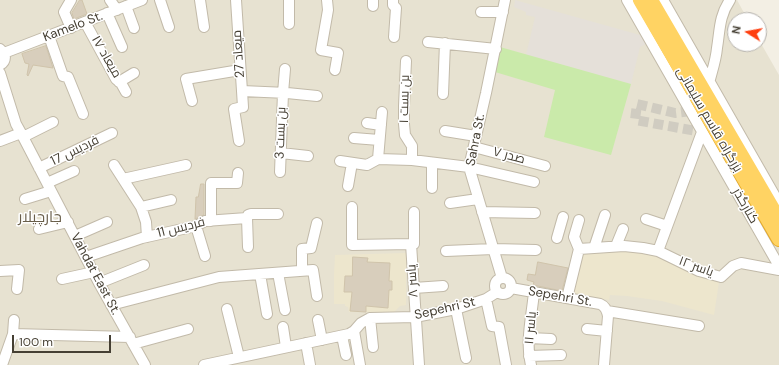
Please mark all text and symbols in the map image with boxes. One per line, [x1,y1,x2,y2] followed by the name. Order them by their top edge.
[41,8,105,46] street label: Kamelo St.
[727,12,767,52] north arrow
[729,25,744,35] text: N
[230,29,248,79] street label: میعاد 27
[88,33,124,81] street label: میعاد ۱۷
[673,65,745,175] street label: بزرگراه قاسم سلیمانی
[397,74,413,124] street label: بن بست ۱
[272,107,290,159] street label: بن بست 3
[463,113,489,167] street label: Sahra St.
[48,133,102,169] street label: فردیس 17
[491,144,527,168] street label: صدر ۷
[729,185,761,227] street label: کنارگذر
[18,209,62,227] district label: جارچیلار
[155,214,207,242] street label: فردیس 11
[67,230,123,318] street label: Vahdat East St.
[676,254,716,280] street label: یاسر ۱۲
[404,264,422,298] street label: یاسر ۸
[527,284,593,310] street label: Sepehri St.
[413,294,477,324] street label: Sepehri St
[522,311,540,345] street label: یاسر ۱۱
[14,327,113,353] scale bar
[19,334,53,350] text: 100 m

